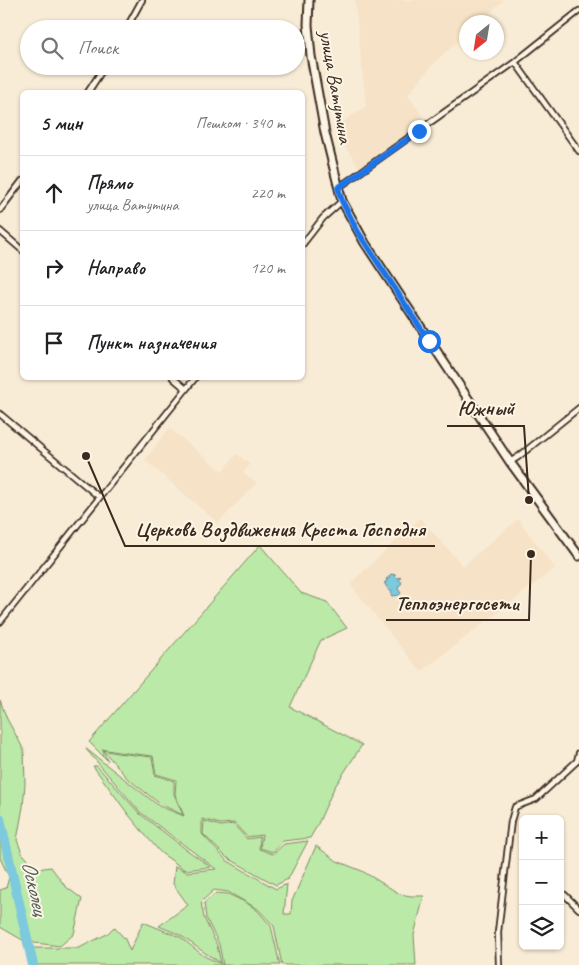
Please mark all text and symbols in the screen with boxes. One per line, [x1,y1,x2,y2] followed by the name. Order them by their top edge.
[459,15,504,60] north arrow
[20,20,305,75] search box
[314,28,358,147] street label: улица Ватутина
[38,34,66,62] icon: search
[78,36,118,60] text: Поиск
[40,110,82,136] text: 5 мин
[196,113,285,133] text: Пешком · 340 m
[408,120,431,143] route end
[87,171,132,195] text: Прямо
[40,179,68,207] icon: ahead
[251,183,285,203] text: 220 m
[87,195,178,215] text: улица Ватутина
[40,254,68,282] icon: right
[87,256,145,280] text: Направо
[251,258,285,278] text: 120 m
[40,329,68,357] icon: arrive
[418,330,441,353] route start
[87,331,216,355] text: Пункт назначения
[447,390,524,426] callout: Южный
[458,395,516,421] text: Южный
[125,510,435,546] callout: Церковь Воздвижения Креста Господня
[135,516,427,543] text: Церковь Воздвижения Креста Господня
[386,584,529,620] callout: Теплоэнергосети
[396,590,521,616] text: Теплоэнергосети
[519,815,564,950] map controls
[519,815,564,860] button: +
[16,858,54,920] water label: Осколец
[519,860,564,905] button: −
[519,905,564,950] button: layers

